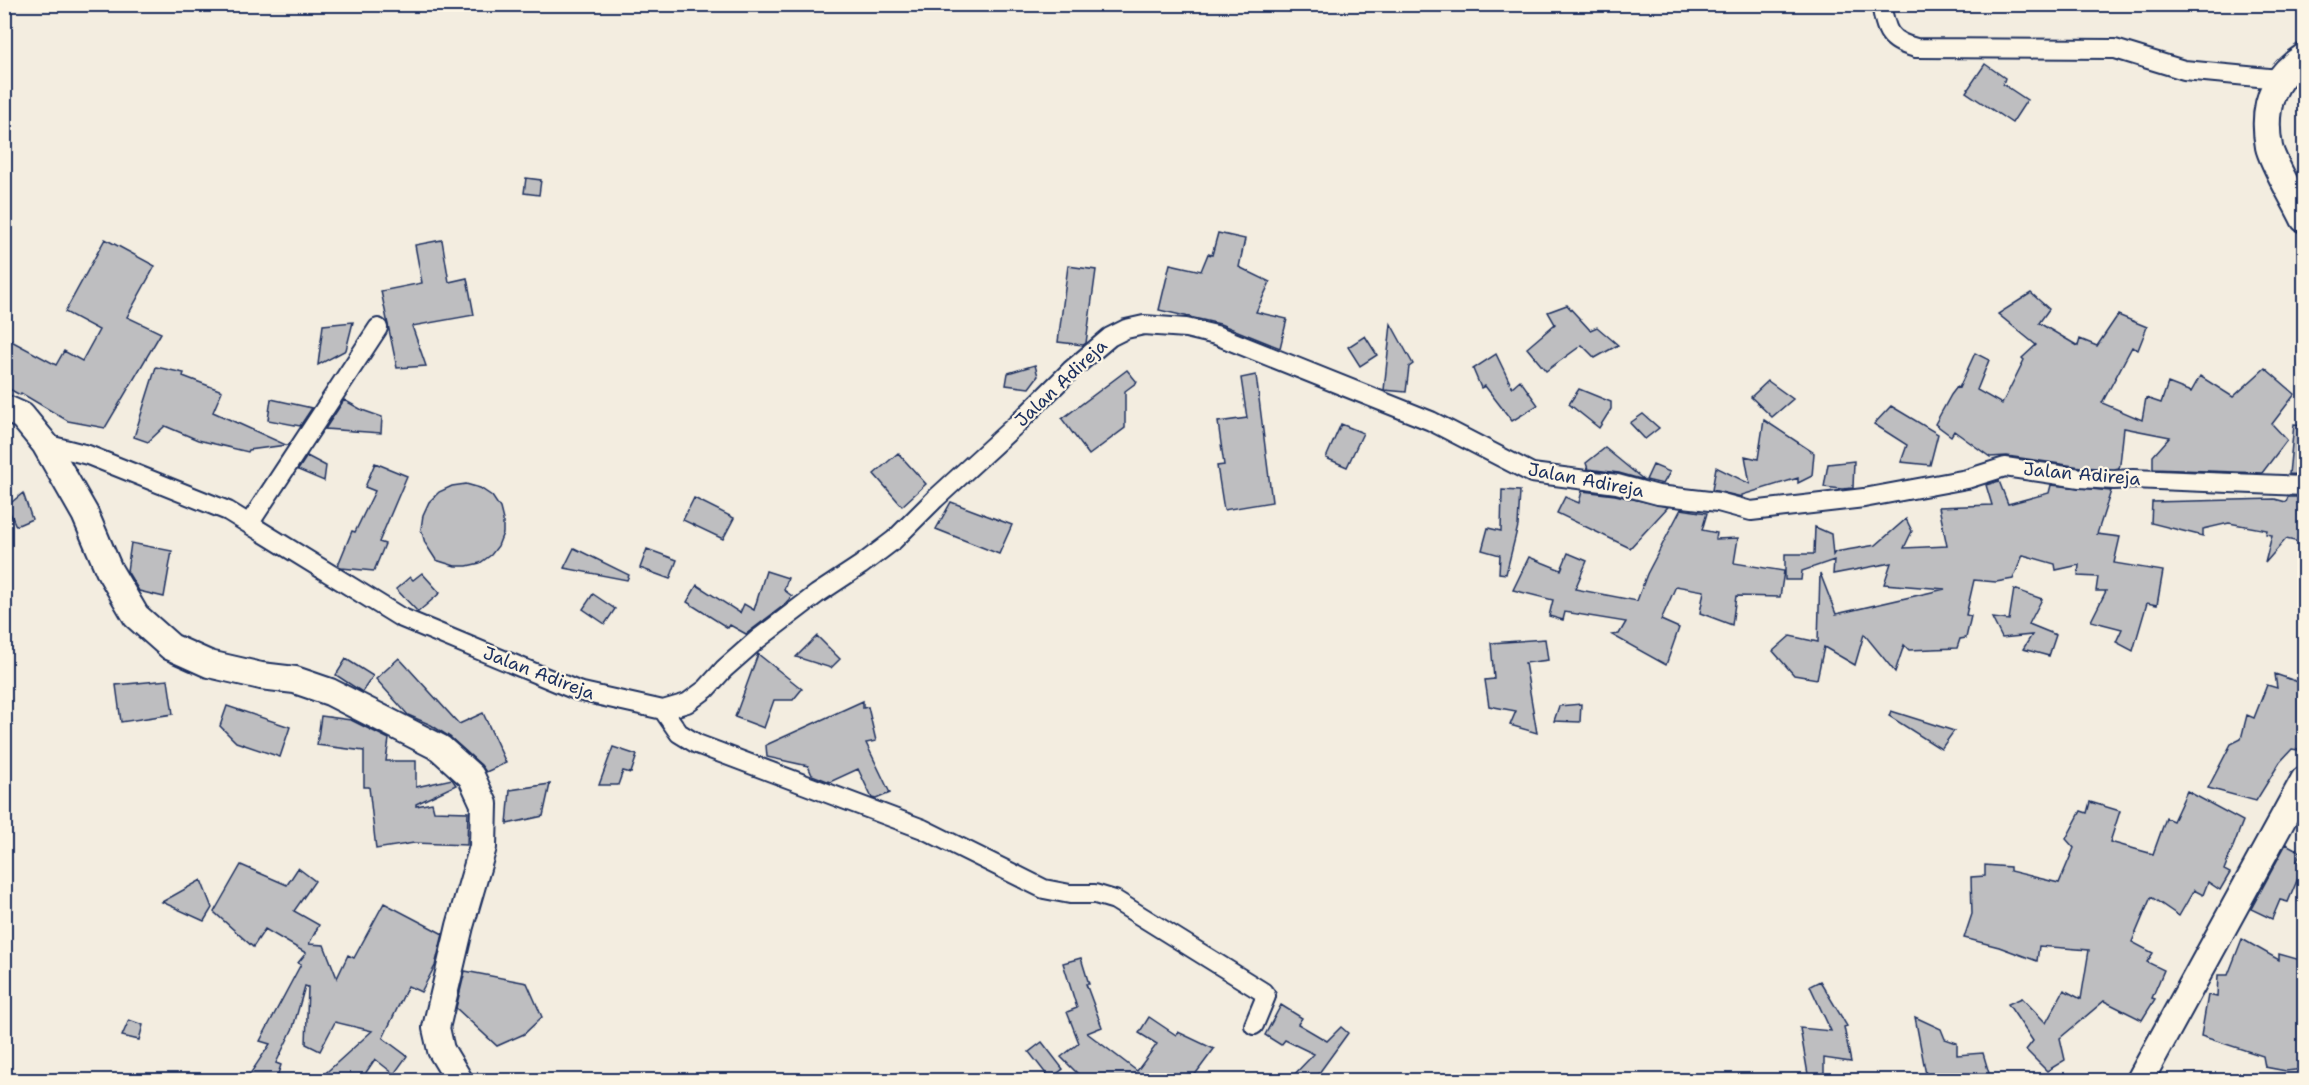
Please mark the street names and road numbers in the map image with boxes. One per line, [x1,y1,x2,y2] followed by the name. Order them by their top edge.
[1010,334,1112,432] street label: Jalan Adireja
[1526,457,1646,503] street label: Jalan Adireja
[2022,457,2142,491] street label: Jalan Adireja
[480,641,598,705] street label: Jalan Adireja

